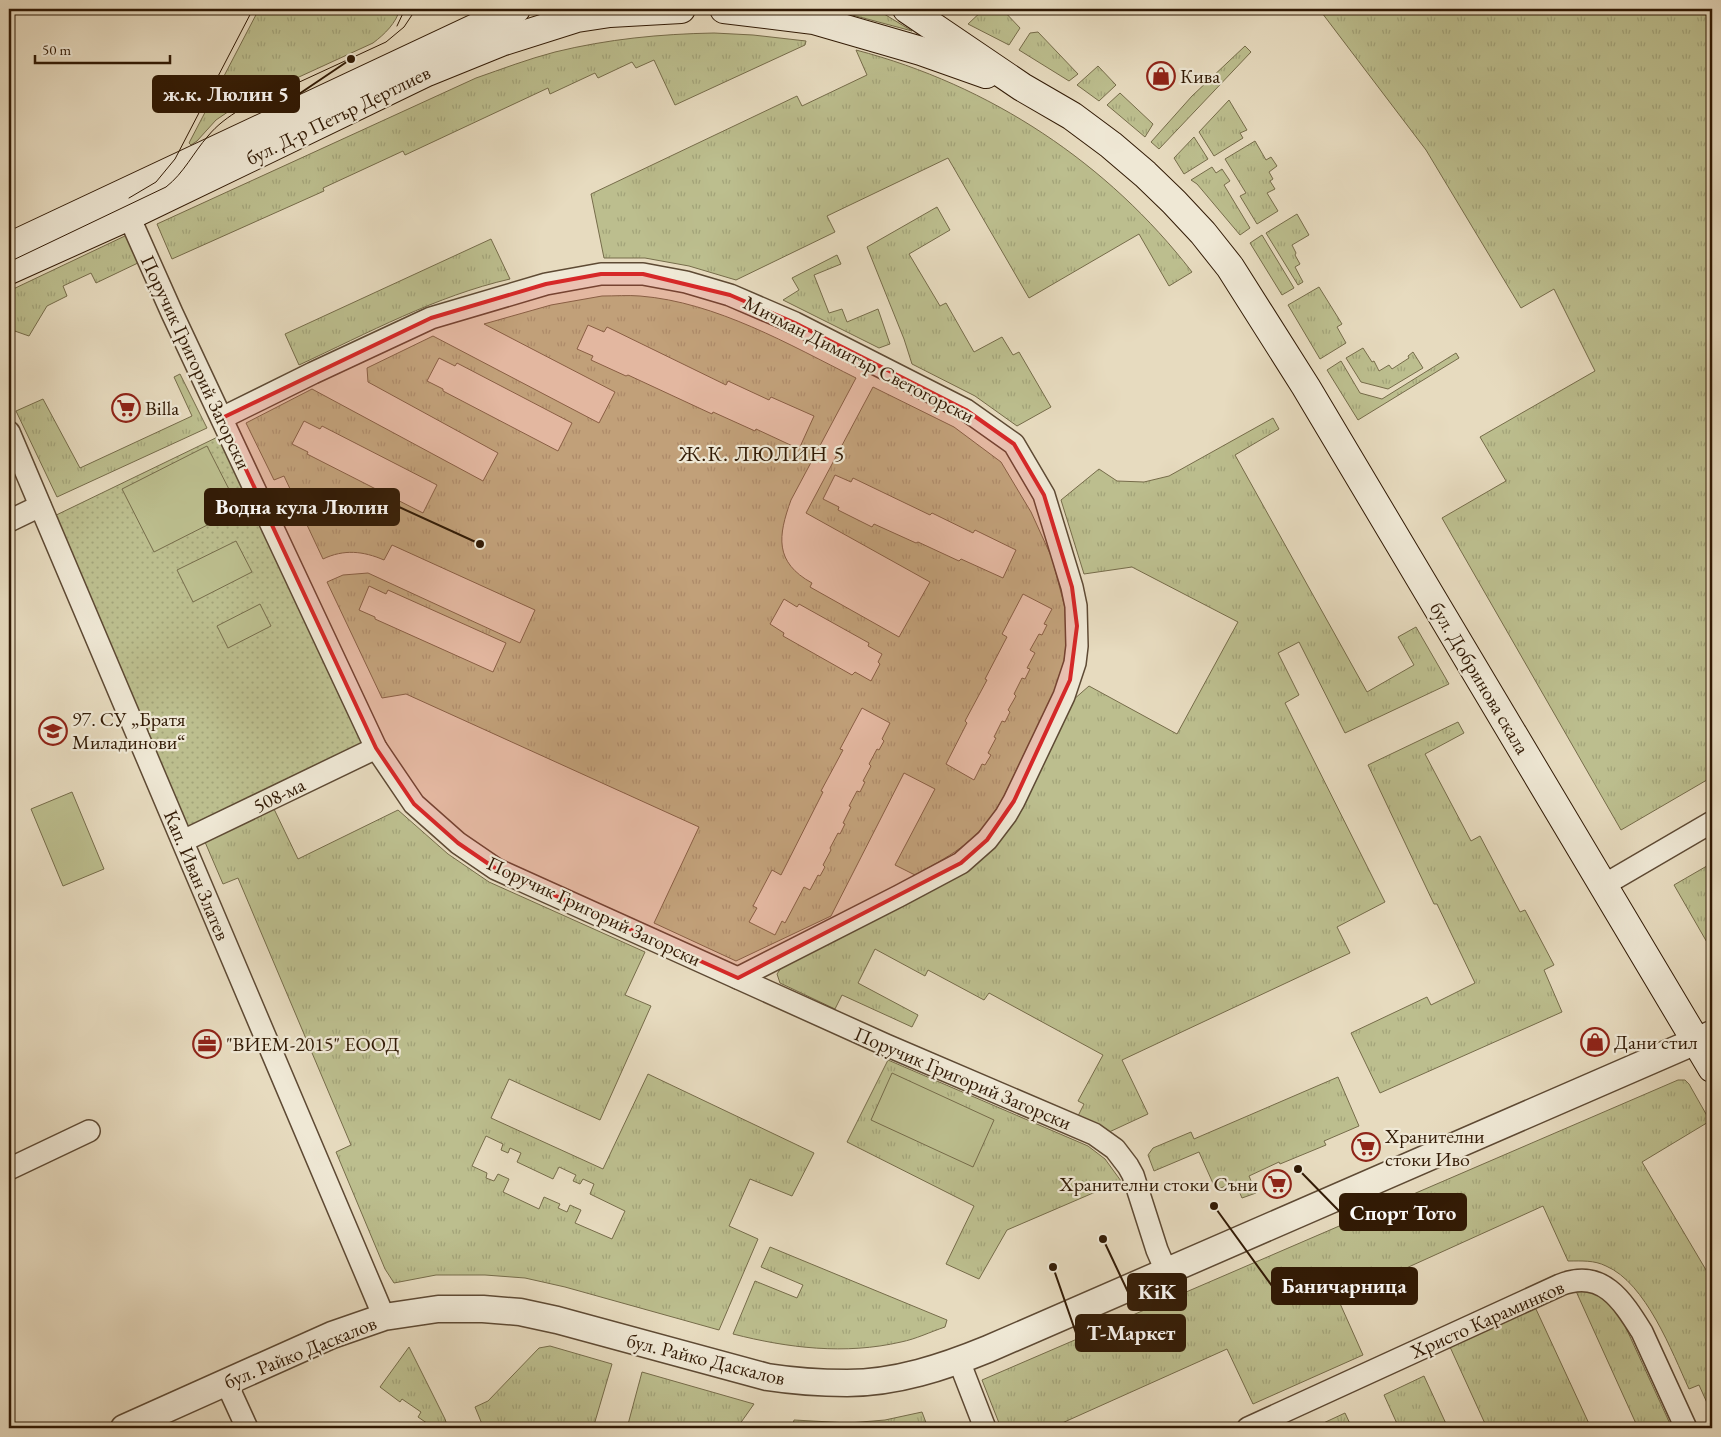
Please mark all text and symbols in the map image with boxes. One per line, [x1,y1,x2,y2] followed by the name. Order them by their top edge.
[35,32,170,64] scale bar
[42,40,71,59] text: 50 m
[242,59,434,171] street label: бул. Д-р Петър Дертлиев
[1146,61,1176,91] shop icon: Кива
[1180,63,1220,89] place label: Кива
[153,76,299,112] callout: ж.к. Люлин 5
[163,80,289,107] text: ж.к. Люлин 5
[135,251,257,474] street label: Поручик Григорий Загорски
[739,289,979,429] street label: Мичман Димитър Светогорски
[111,393,141,423] supermarket icon: Billa
[145,395,179,421] place label: Billa
[678,439,845,468] district label: Ж.К. ЛЮЛИН 5
[205,489,399,525] callout: Водна кула Люлин
[215,493,389,520] text: Водна кула Люлин
[1424,597,1536,759] street label: бул. Добринова скала
[72,706,186,755] place label: 97. СУ „Братя Миладинови“
[38,716,68,746] school or university icon: 97. СУ „Братя Миладинови“
[249,771,309,819] street label: 508-ма
[158,806,236,944] street label: Кап. Иван Златев
[483,850,706,972] street label: Поручик Григорий Загорски
[850,1020,1076,1136] street label: Поручик Григорий Загорски
[1580,1027,1610,1057] shop icon: Дани стил
[192,1029,222,1059] office icon: "ВИЕМ-2015" ЕООД
[1614,1029,1698,1055] place label: Дани стил
[226,1031,400,1057] place label: "ВИЕМ-2015" ЕООД
[1384,1123,1485,1172] place label: Хранителни стоки Иво
[1351,1132,1381,1162] supermarket icon: Хранителни стоки Иво
[1262,1169,1292,1199] supermarket icon: Хранителни стоки Съни
[1059,1171,1258,1197] place label: Хранителни стоки Съни
[1340,1194,1466,1230] callout: Спорт Тото
[1350,1199,1457,1226] text: Спорт Тото
[1272,1268,1417,1304] callout: Баничарница
[1281,1272,1407,1299] text: Баничарница
[1405,1273,1568,1365] street label: Христо Караминков
[1128,1274,1186,1310] callout: KiK
[1138,1278,1177,1305] text: KiK
[220,1310,380,1394] street label: бул. Райко Даскалов
[1076,1315,1185,1351] callout: Т-Маркет
[1087,1319,1176,1346] text: Т-Маркет
[624,1327,788,1391] street label: бул. Райко Даскалов

